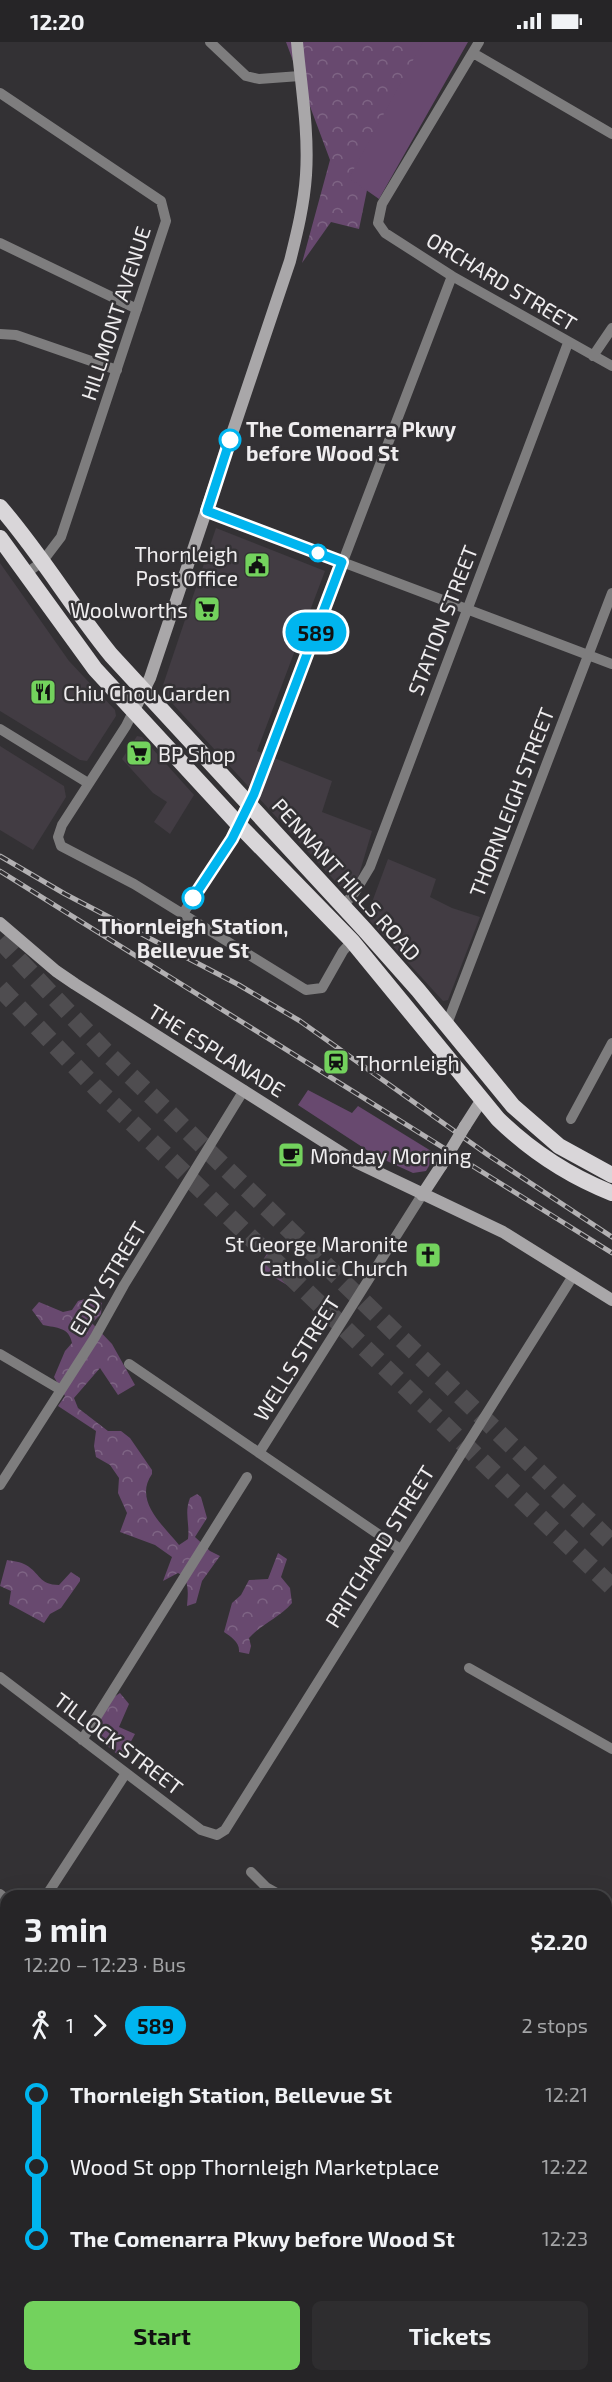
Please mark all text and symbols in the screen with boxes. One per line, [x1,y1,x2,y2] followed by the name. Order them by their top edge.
[30,8,85,34] text: 12:20
[75,223,155,403] street label: HILLMONT AVENUE
[423,226,581,336] street label: ORCHARD STREET
[246,416,456,465] place label: The Comenarra Pkwy before Wood St
[219,429,241,451] marker: The Comenarra Pkwy before Wood St
[134,541,238,590] place label: Thornleigh Post Office
[402,542,482,698] street label: STATION STREET
[309,544,327,562] unlabelled marker
[242,550,272,580] public building icon: Thornleigh Post Office
[192,594,222,624] supermarket icon: Woolworths
[70,597,188,622] place label: Woolworths
[282,612,350,652] line badge: 589
[297,620,335,645] text: 589
[28,677,58,707] restaurant icon: Chiu Chou Garden
[63,680,230,705] place label: Chiu Chou Garden
[463,704,559,900] street label: THORNLEIGH STREET
[124,738,154,768] supermarket icon: BP Shop
[158,741,236,766] place label: BP Shop
[268,793,426,965] street label: PENNANT HILLS ROAD
[182,887,204,909] marker: Thornleigh Station, Bellevue St
[98,913,288,962] place label: Thornleigh Station, Bellevue St
[144,998,290,1102] street label: THE ESPLANADE
[321,1047,351,1077] station icon: Thornleigh
[356,1050,460,1075] place label: Thornleigh
[276,1140,306,1170] cafe icon: Monday Morning
[310,1143,472,1168] place label: Monday Morning
[63,1217,151,1339] street label: EDDY STREET
[225,1231,408,1280] place label: St George Maronite Catholic Church
[413,1240,443,1270] church icon: St George Maronite Catholic Church
[248,1291,344,1425] street label: WELLS STREET
[319,1460,439,1632] street label: PRITCHARD STREET
[50,1687,188,1799] street label: TILLOCK STREET
[24,1909,108,1949] text: 3 min
[530,1928,588,1954] text: $2.20
[24,1952,186,1976] text: 12:20 – 12:23 · Bus
[24,2009,57,2042] icon: walk
[83,2009,116,2042] icon: forward
[66,2013,74,2037] text: 1
[137,2013,174,2038] text: 589
[521,2013,588,2037] text: 2 stops
[70,2081,392,2107] text: Thornleigh Station, Bellevue St
[545,2082,588,2106] text: 12:21
[70,2153,439,2179] text: Wood St opp Thornleigh Marketplace
[542,2154,588,2178] text: 12:22
[70,2225,455,2251] text: The Comenarra Pkwy before Wood St
[542,2226,588,2250] text: 12:23
[24,2301,300,2370] button: Start
[312,2301,588,2370] button: Tickets

